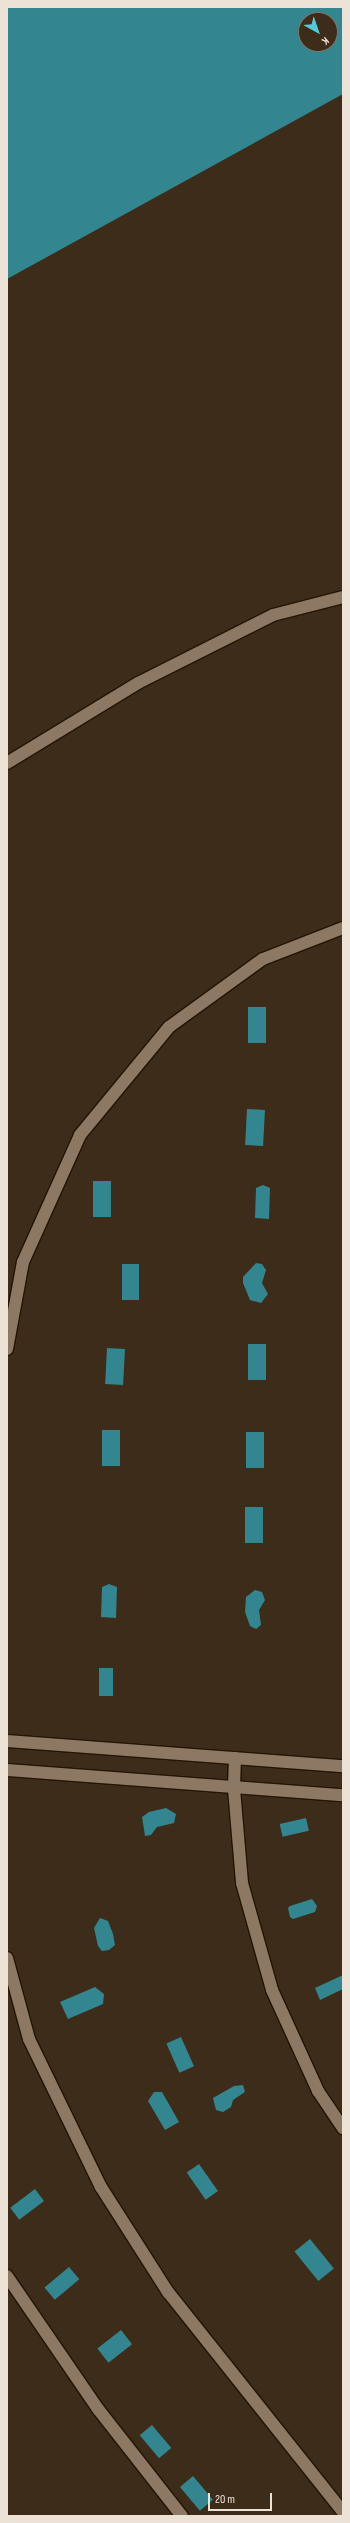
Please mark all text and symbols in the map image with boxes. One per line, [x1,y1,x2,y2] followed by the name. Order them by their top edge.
[298,12,338,52] north arrow
[319,34,332,48] text: K
[210,2485,274,2511] scale bar
[215,2492,235,2507] text: 20 m

